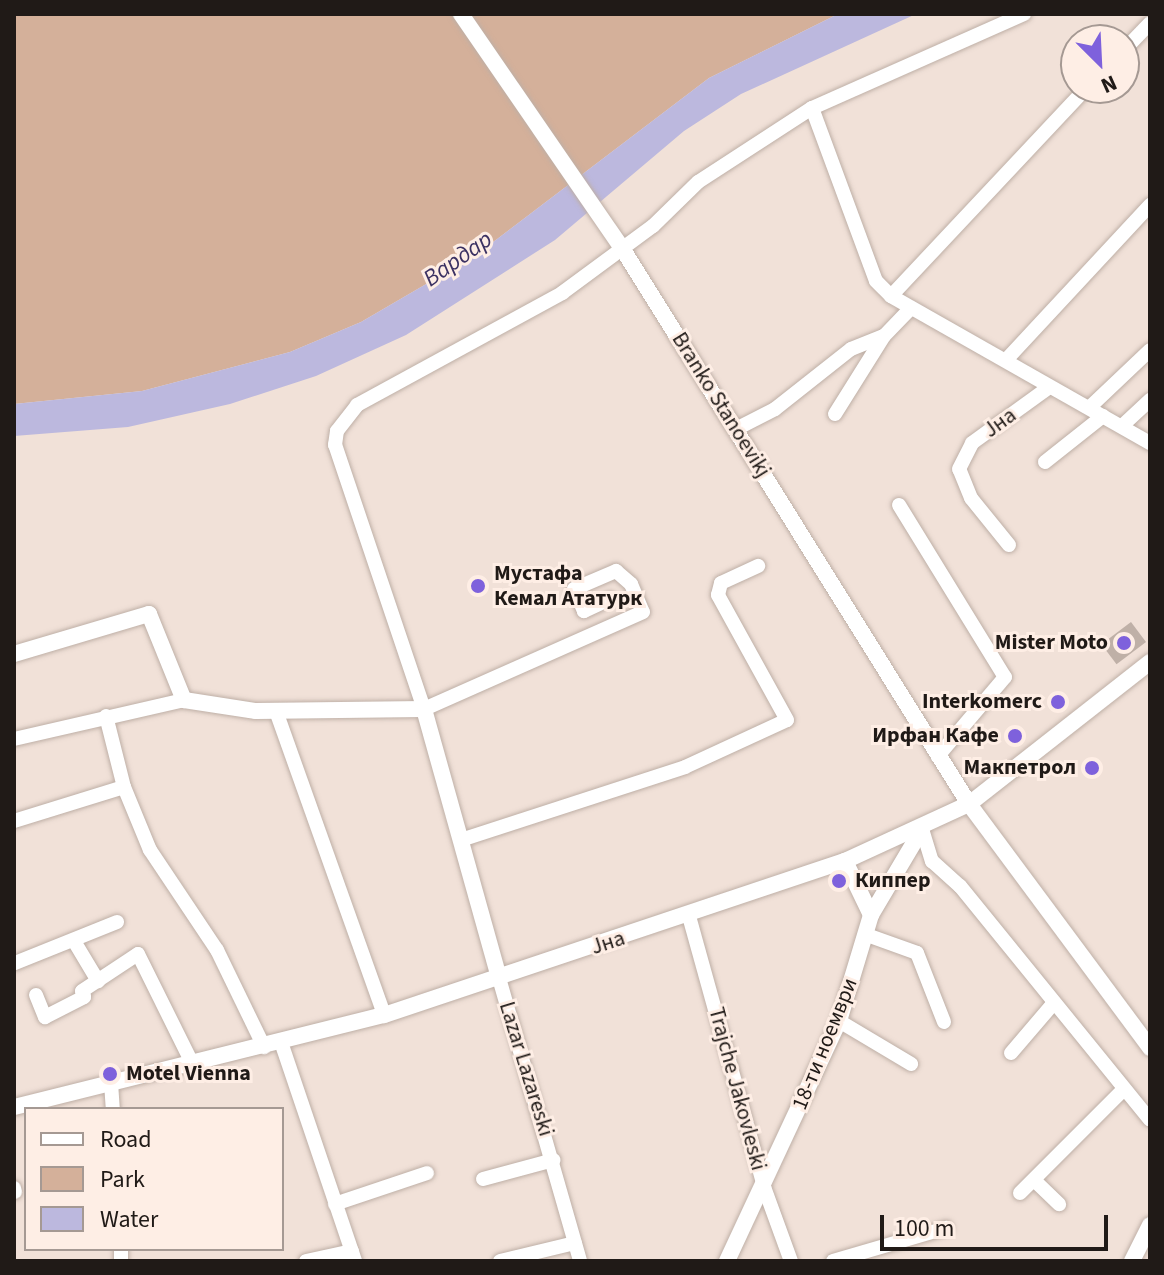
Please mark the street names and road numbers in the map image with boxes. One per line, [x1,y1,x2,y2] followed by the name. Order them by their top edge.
[666,328,776,482] street label: Branko Stanoevikj
[978,402,1022,444] street label: Јна
[588,925,628,961] street label: Јна
[787,974,863,1114] street label: 18-ти ноември
[493,999,559,1139] street label: Lazar Lazareski
[703,1004,771,1174] street label: Trajche Jakovleski

